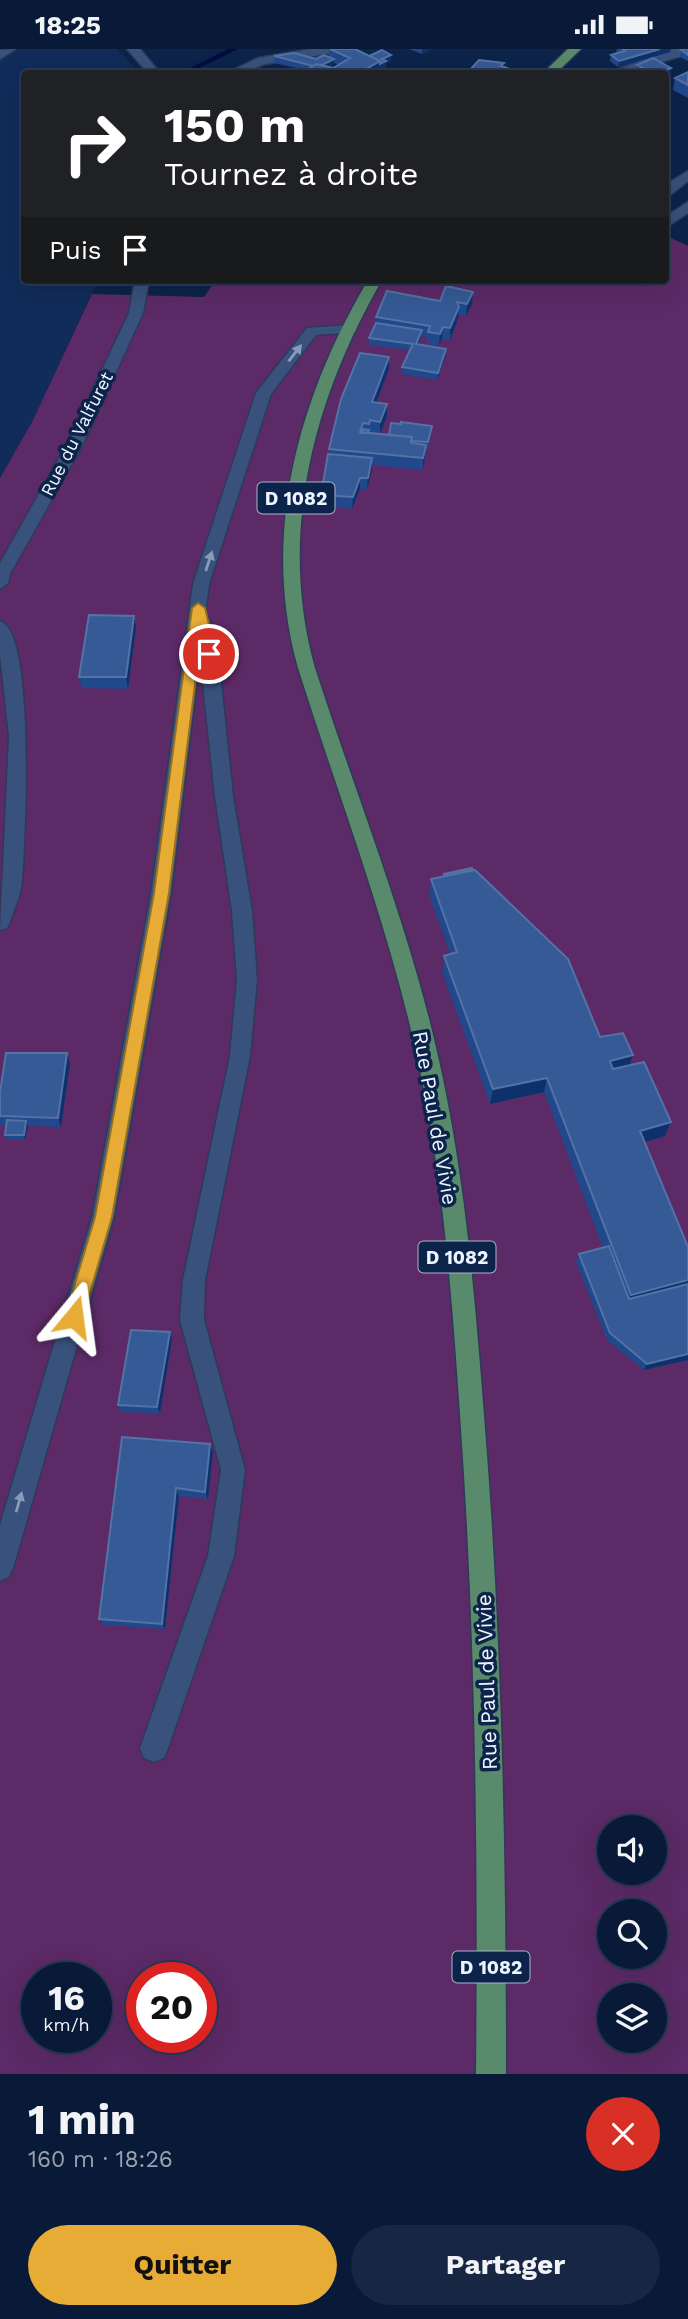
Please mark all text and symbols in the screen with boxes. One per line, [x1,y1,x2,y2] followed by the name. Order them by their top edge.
[35,10,101,40] text: 18:25
[164,96,305,154] text: 150 m
[49,98,140,189] icon: right
[164,155,419,193] text: Tournez à droite
[116,231,154,269] icon: arrive
[49,235,102,265] text: Puis
[288,344,302,362] one-way arrow
[36,368,117,499] street label: Rue du Valfuret
[258,482,334,513] road number: D 1082
[204,550,214,571] one-way arrow
[179,624,239,684] pin
[190,635,228,673] icon: arrive
[408,1029,463,1207] street label: Rue Paul de Vivie
[419,1241,496,1273] road number: D 1082
[37,1280,111,1354] position arrow
[15,1492,25,1513] one-way arrow
[471,1594,502,1770] street label: Rue Paul de Vivie
[597,1815,667,2053] map controls
[597,1815,667,1885] button: sound
[597,1899,667,1969] button: search
[452,1951,530,1983] road number: D 1082
[126,1962,217,2053] speed limit sign: 20
[48,1977,85,2019] text: 16
[597,1983,667,2053] button: layers
[43,2014,90,2035] text: km/h
[28,2095,136,2144] text: 1 min
[586,2097,660,2171] button: close
[28,2146,173,2173] text: 160 m · 18:26
[28,2225,337,2305] button: Quitter
[351,2225,660,2305] button: Partager

